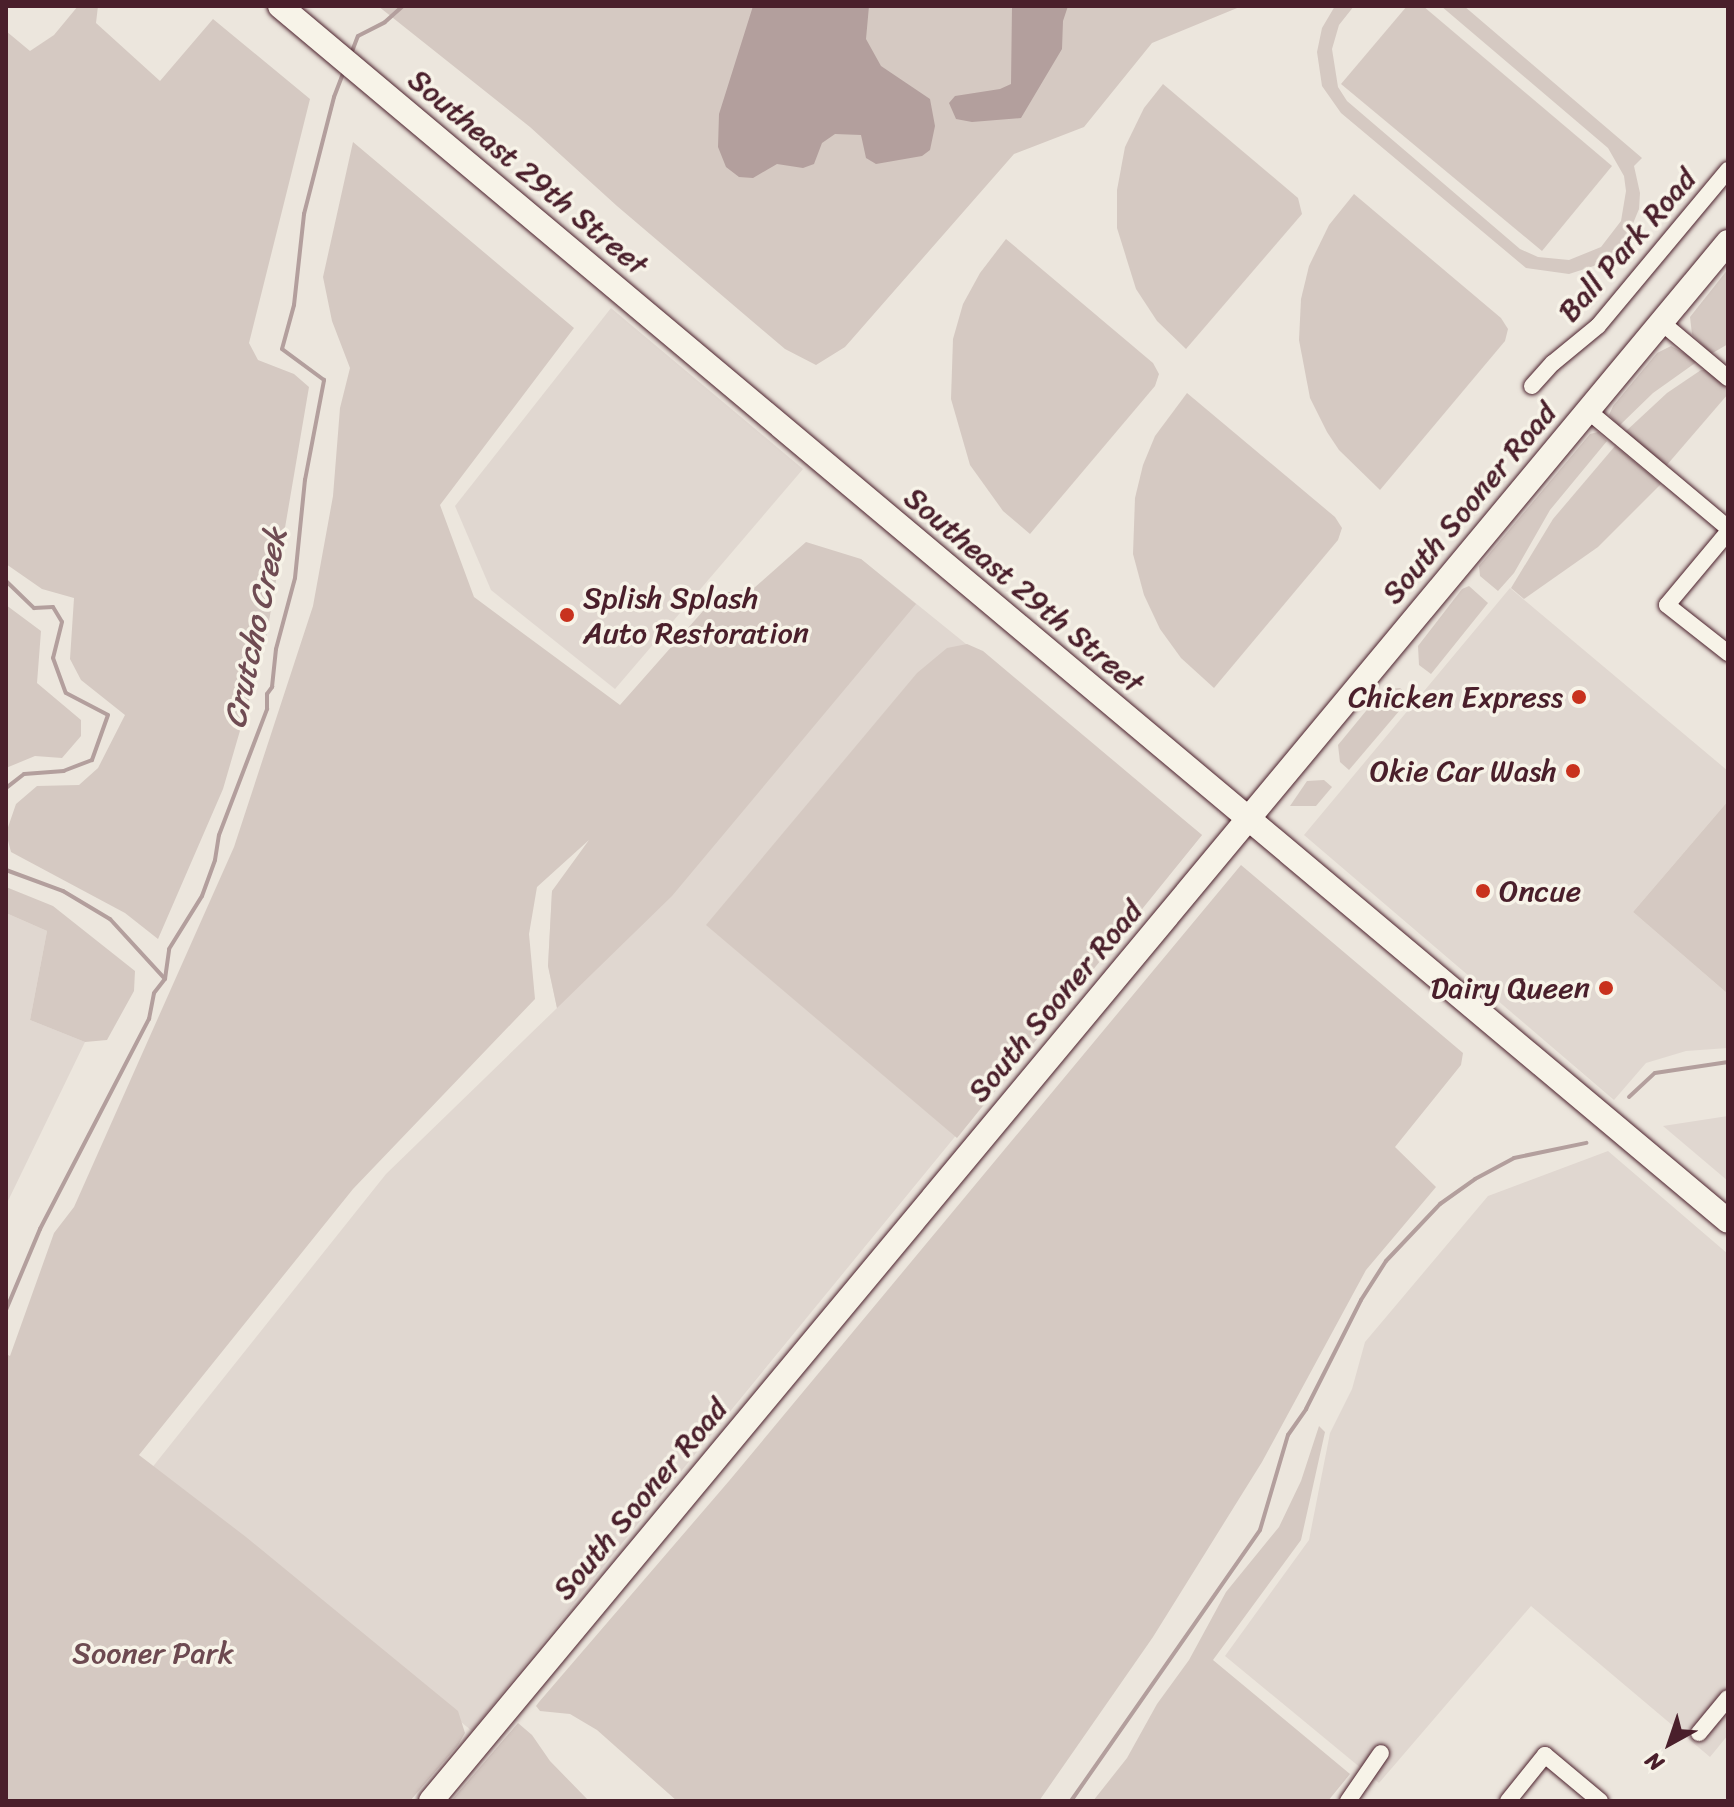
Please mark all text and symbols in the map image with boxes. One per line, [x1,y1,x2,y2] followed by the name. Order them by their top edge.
[401,61,655,283] street label: Southeast 29th Street
[1550,161,1704,329] street label: Ball Park Road
[1374,395,1564,611] street label: South Sooner Road
[897,479,1151,701] street label: Southeast 29th Street
[216,524,296,732] water label: Crutcho Creek
[583,580,811,650] place label: Splish Splash Auto Restoration
[558,606,576,624] marker: Splish Splash Auto Restoration
[1347,679,1563,715] place label: Chicken Express
[1570,688,1588,706] marker: Chicken Express
[1369,753,1557,789] place label: Okie Car Wash
[1564,762,1582,780] marker: Okie Car Wash
[1499,873,1581,909] place label: Oncue
[1474,882,1492,900] marker: Oncue
[960,893,1150,1109] street label: South Sooner Road
[1431,970,1590,1006] place label: Dairy Queen
[1597,979,1615,997] marker: Dairy Queen
[545,1391,735,1607] street label: South Sooner Road
[72,1635,234,1671] park label: Sooner Park
[1630,1703,1710,1783] north arrow
[1636,1742,1673,1782] text: N

